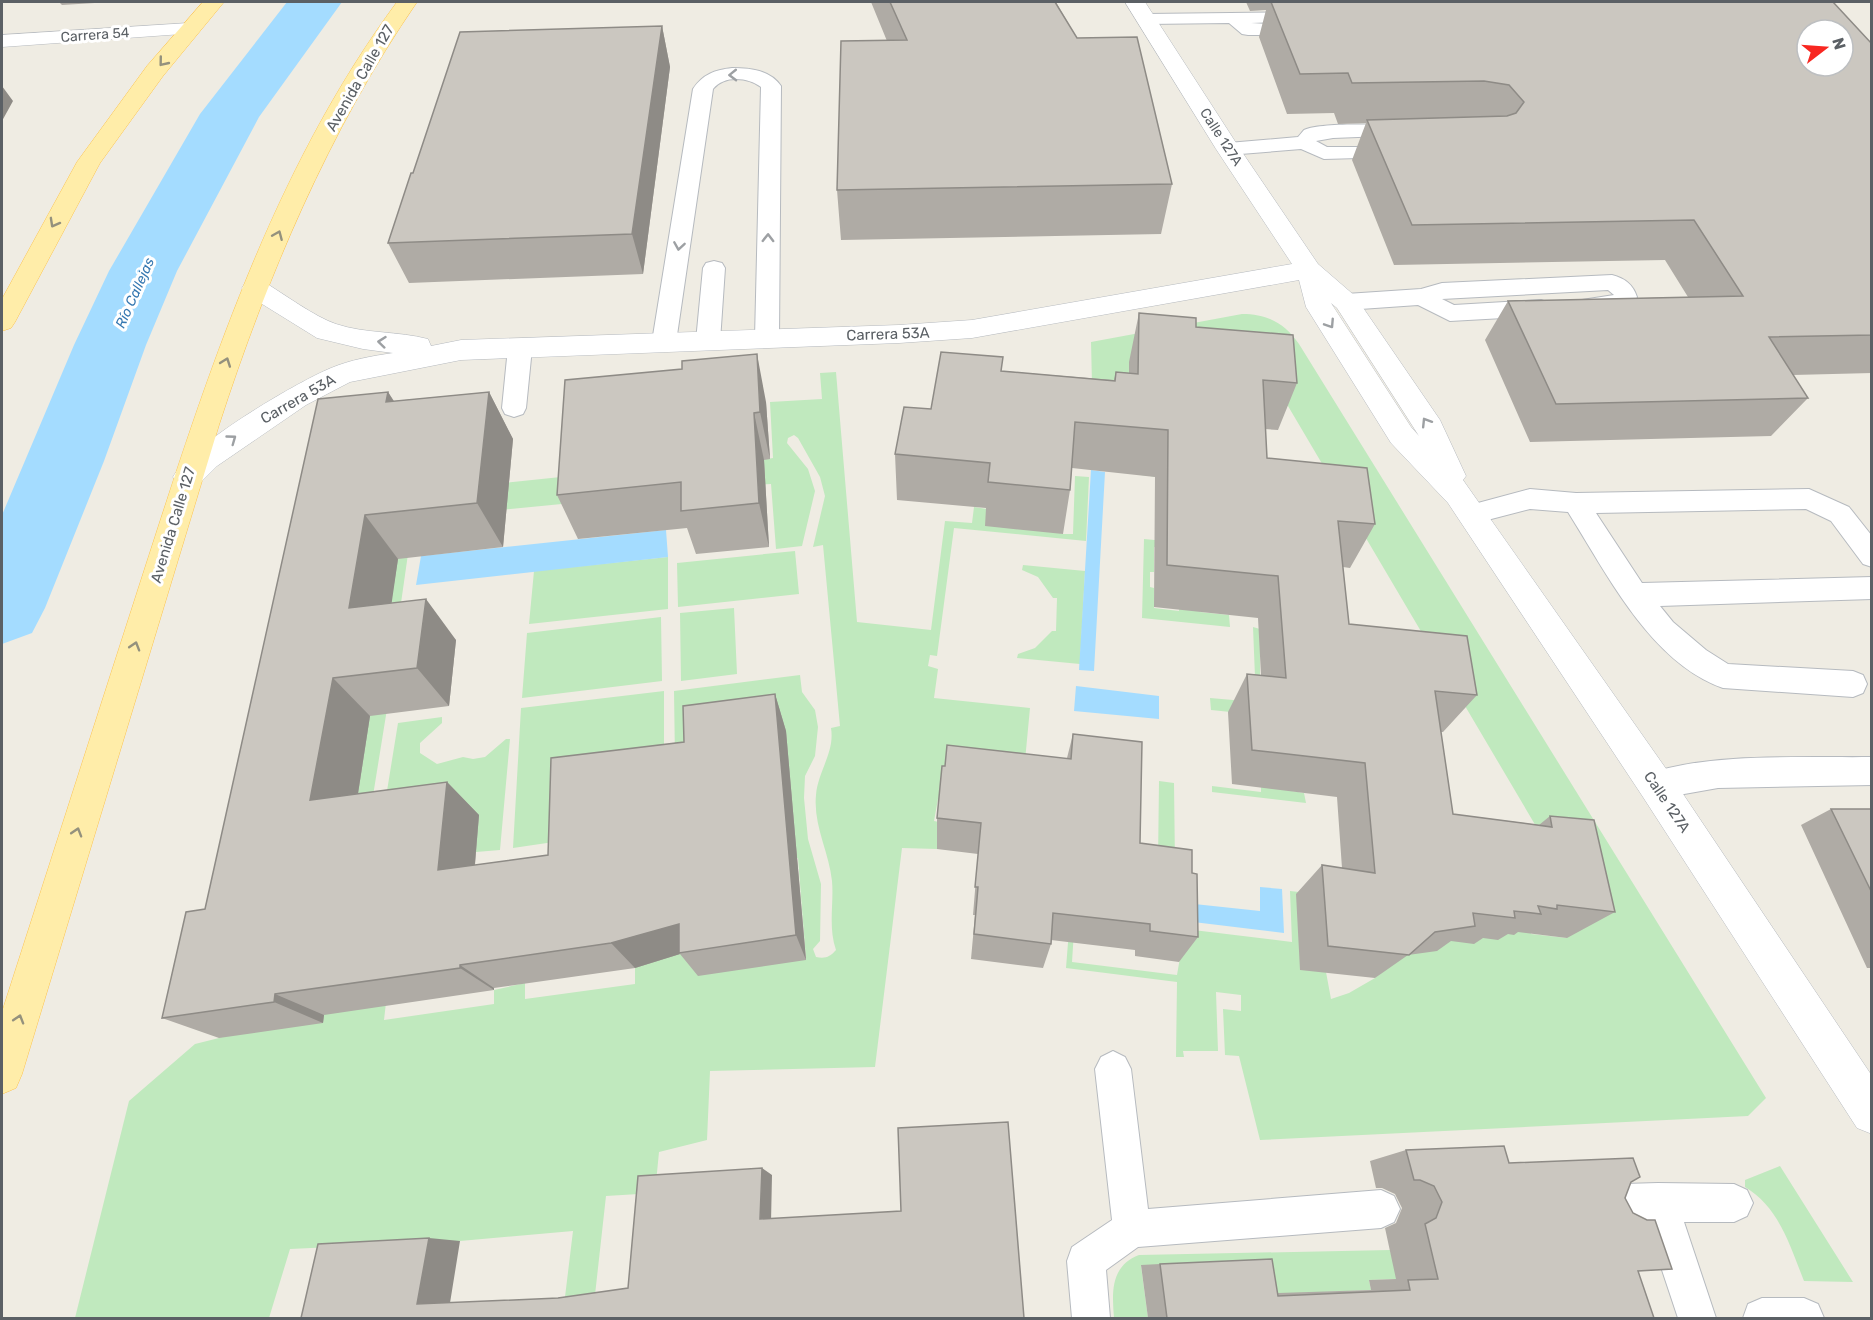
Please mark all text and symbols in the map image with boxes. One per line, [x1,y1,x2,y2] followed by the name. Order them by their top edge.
[1795,18,1855,78] north arrow
[322,21,398,135] street label: Avenida Calle 127
[60,24,130,46] street label: Carrera 54
[1828,35,1850,52] text: N
[159,55,170,66] one-way arrow
[729,69,738,81] one-way arrow
[1196,105,1246,169] street label: Calle 127A
[50,217,61,228] one-way arrow
[271,230,283,241] one-way arrow
[762,233,774,242] one-way arrow
[673,242,685,251] one-way arrow
[112,255,158,331] water label: Río Callejas
[1323,318,1335,328] one-way arrow
[846,324,930,344] street label: Carrera 53A
[378,337,387,349] one-way arrow
[219,357,232,368] one-way arrow
[257,370,339,428] street label: Carrera 53A
[1422,418,1434,428] one-way arrow
[226,436,237,447] one-way arrow
[147,465,199,585] street label: Avenida Calle 127
[128,641,141,652] one-way arrow
[1640,768,1694,836] street label: Calle 127A
[70,827,82,838] one-way arrow
[12,1014,24,1024] one-way arrow

